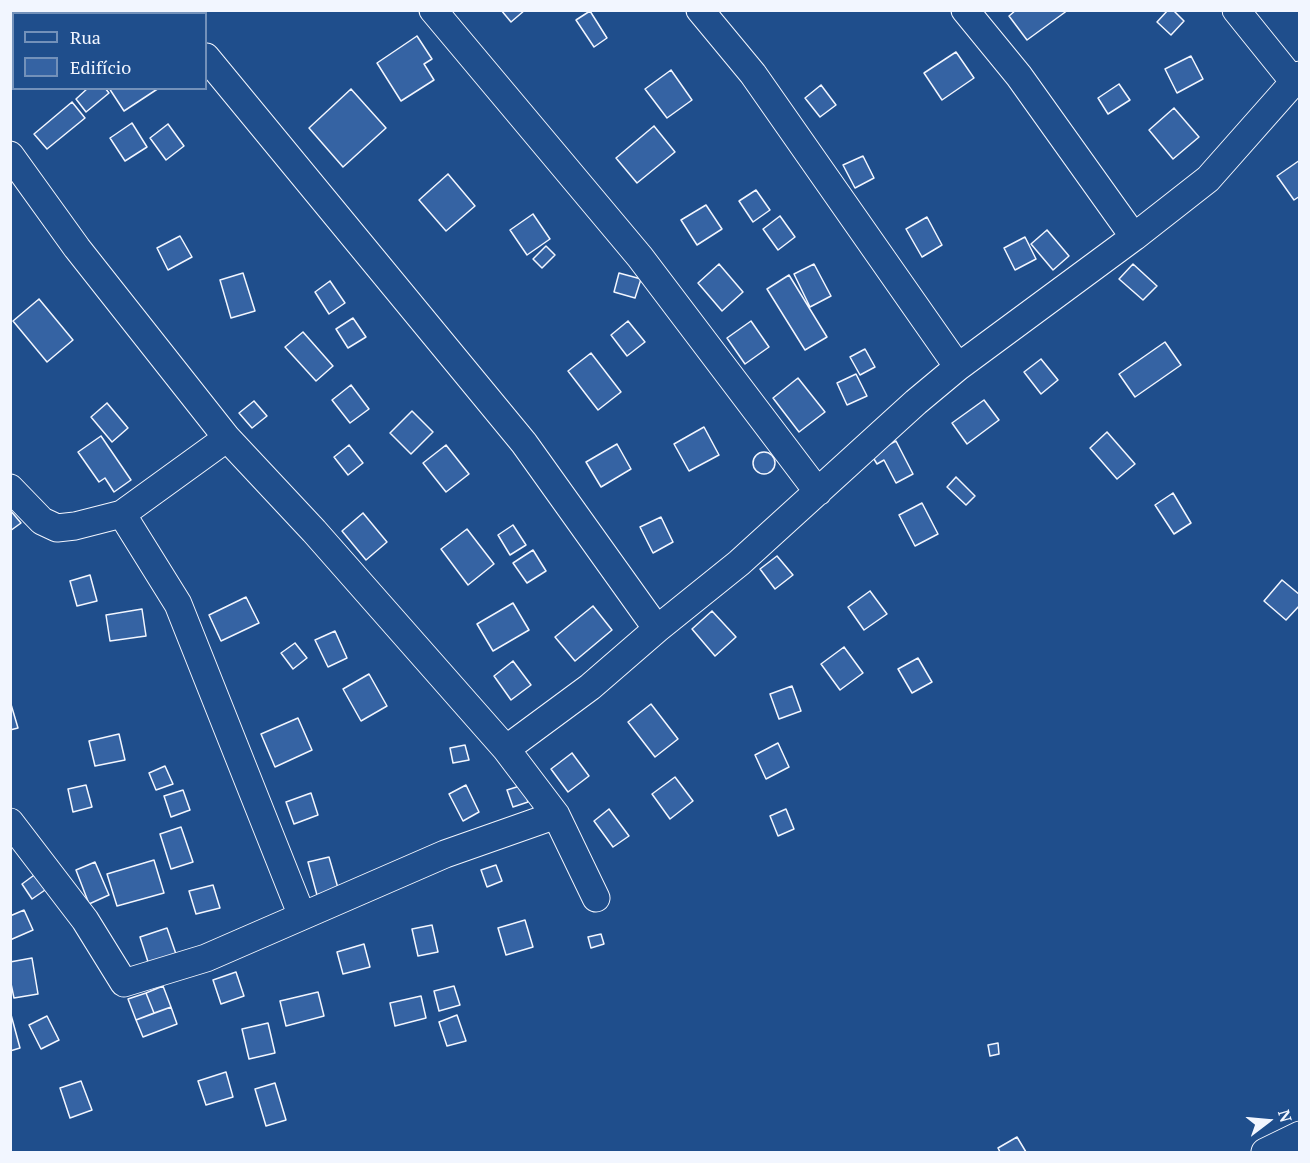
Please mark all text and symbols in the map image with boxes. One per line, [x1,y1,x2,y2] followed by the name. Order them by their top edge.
[12,12,207,90] legend
[70,25,101,49] text: Rua
[70,55,131,79] text: Edifício
[1238,1091,1298,1151] north arrow
[1273,1107,1298,1125] text: N

